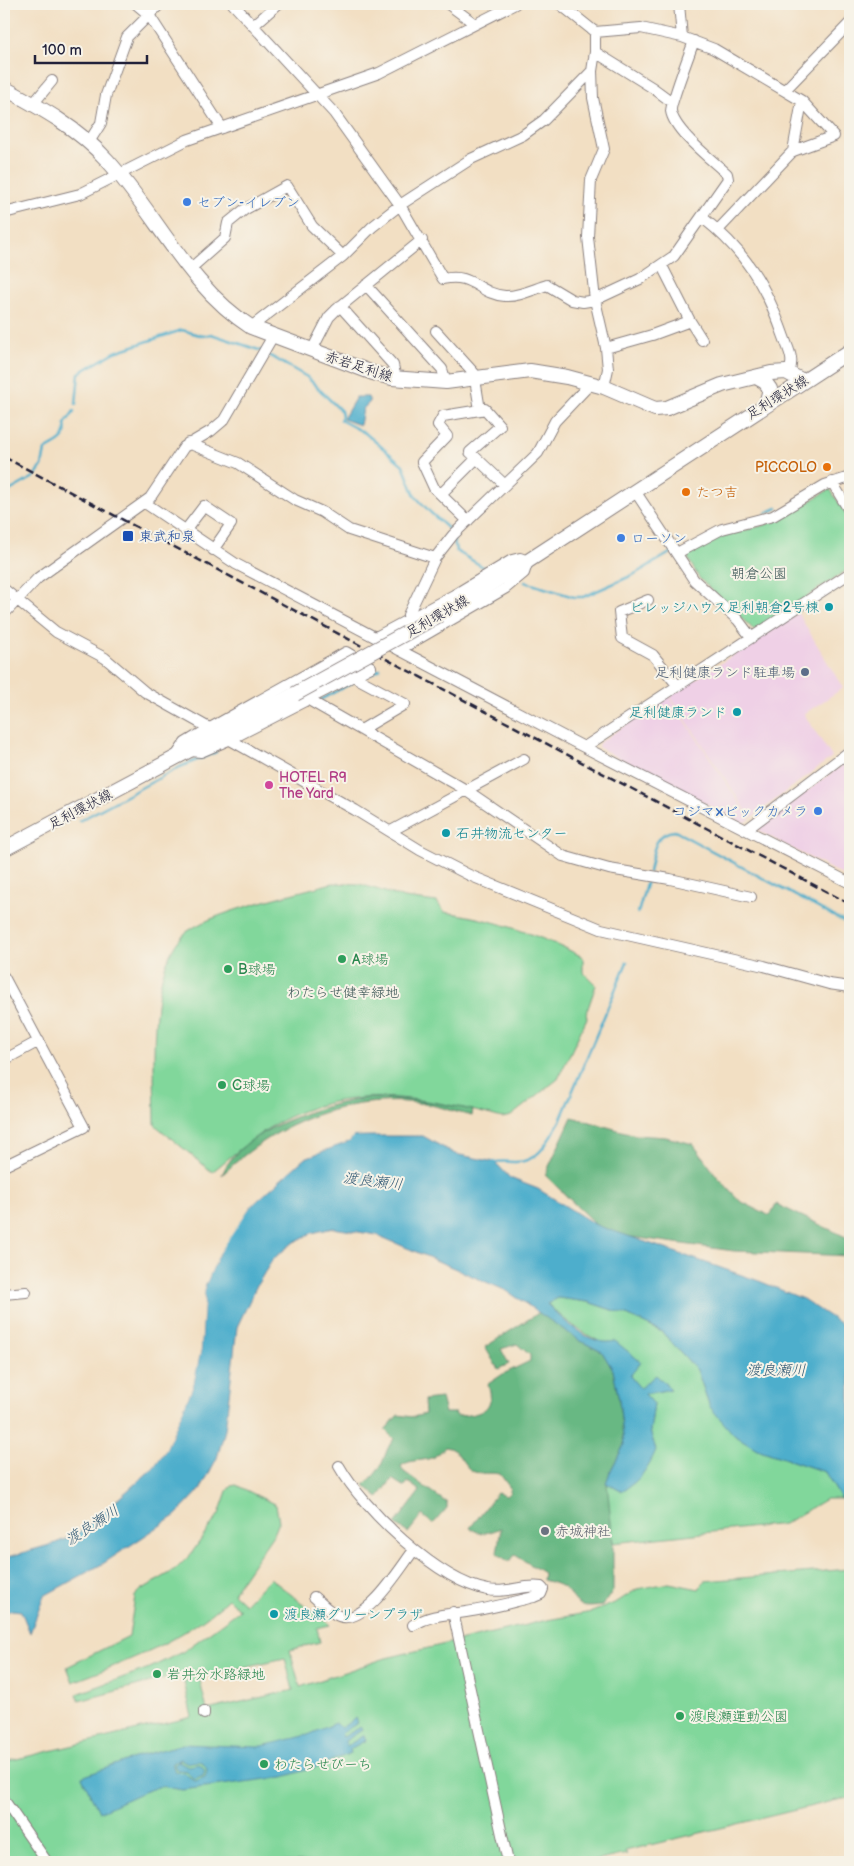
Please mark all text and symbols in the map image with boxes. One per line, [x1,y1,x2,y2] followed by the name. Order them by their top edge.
[35,32,148,64] scale bar
[42,41,82,60] text: 100 m
[197,194,300,211] place label: セブン-イレブン
[181,196,193,208] marker: セブン-イレブン
[323,348,395,385] street label: 赤岩足利線
[743,372,811,423] street label: 足利環状線
[755,459,817,476] place label: PICCOLO
[821,461,833,473] marker: PICCOLO
[696,484,738,501] place label: たつ吉
[680,486,692,498] marker: たつ吉
[139,528,195,545] place label: 東武和泉
[121,529,135,543] marker: 東武和泉
[631,530,687,547] place label: ローソン
[615,532,627,544] marker: ローソン
[731,565,787,582] park label: 朝倉公園
[403,592,472,641] street label: 足利環状線
[630,599,820,616] place label: ビレッジハウス足利朝倉2号棟
[823,601,835,613] marker: ビレッジハウス足利朝倉2号棟
[655,664,795,681] place label: 足利健康ランド駐車場
[799,666,811,678] marker: 足利健康ランド駐車場
[629,704,727,721] place label: 足利健康ランド
[731,706,743,718] marker: 足利健康ランド
[279,769,347,802] place label: HOTEL R9 The Yard
[263,779,275,791] marker: HOTEL R9 The Yard
[45,786,115,833] street label: 足利環状線
[673,803,808,820] place label: コジマ×ビックカメラ
[812,805,824,817] marker: コジマ×ビックカメラ
[456,825,567,842] place label: 石井物流センター
[440,827,452,839] marker: 石井物流センター
[352,951,389,968] place label: A球場
[336,953,348,965] marker: A球場
[238,961,276,978] place label: B球場
[222,963,234,975] marker: B球場
[287,984,399,1001] park label: わたらせ健幸緑地
[232,1077,270,1094] place label: C球場
[216,1079,228,1091] marker: C球場
[342,1168,404,1195] water label: 渡良瀬川
[746,1361,806,1380] water label: 渡良瀬川
[62,1501,123,1550] water label: 渡良瀬川
[555,1523,611,1540] place label: 赤城神社
[539,1525,551,1537] marker: 赤城神社
[284,1606,423,1623] place label: 渡良瀬グリーンプラザ
[268,1608,280,1620] marker: 渡良瀬グリーンプラザ
[167,1666,265,1683] place label: 岩井分水路緑地
[151,1668,163,1680] marker: 岩井分水路緑地
[690,1708,788,1725] place label: 渡良瀬運動公園
[674,1710,686,1722] marker: 渡良瀬運動公園
[274,1756,372,1773] place label: わたらせびーち
[258,1758,270,1770] marker: わたらせびーち

